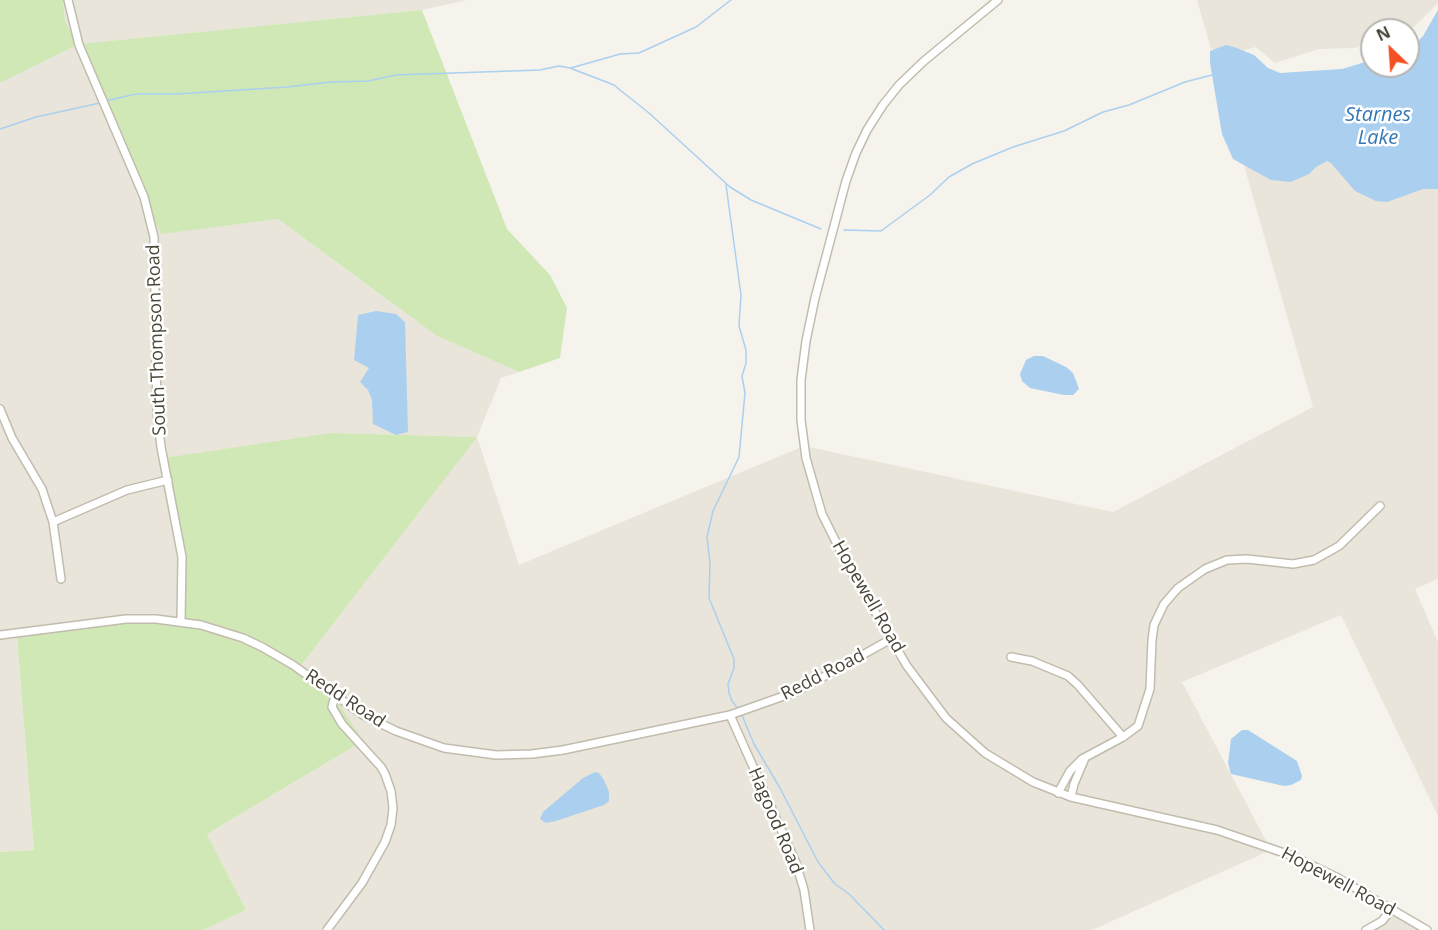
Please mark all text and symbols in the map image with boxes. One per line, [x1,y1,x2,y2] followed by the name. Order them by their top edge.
[1360,18,1420,78] north arrow
[1373,21,1394,46] text: N
[1345,103,1411,150] water label: Starnes Lake
[143,244,171,436] street label: South Thompson Road
[827,537,909,657] street label: Hopewell Road
[778,645,868,705] street label: Redd Road
[301,665,389,733] street label: Redd Road
[743,765,807,877] street label: Hagood Road
[1277,843,1399,921] street label: Hopewell Road

